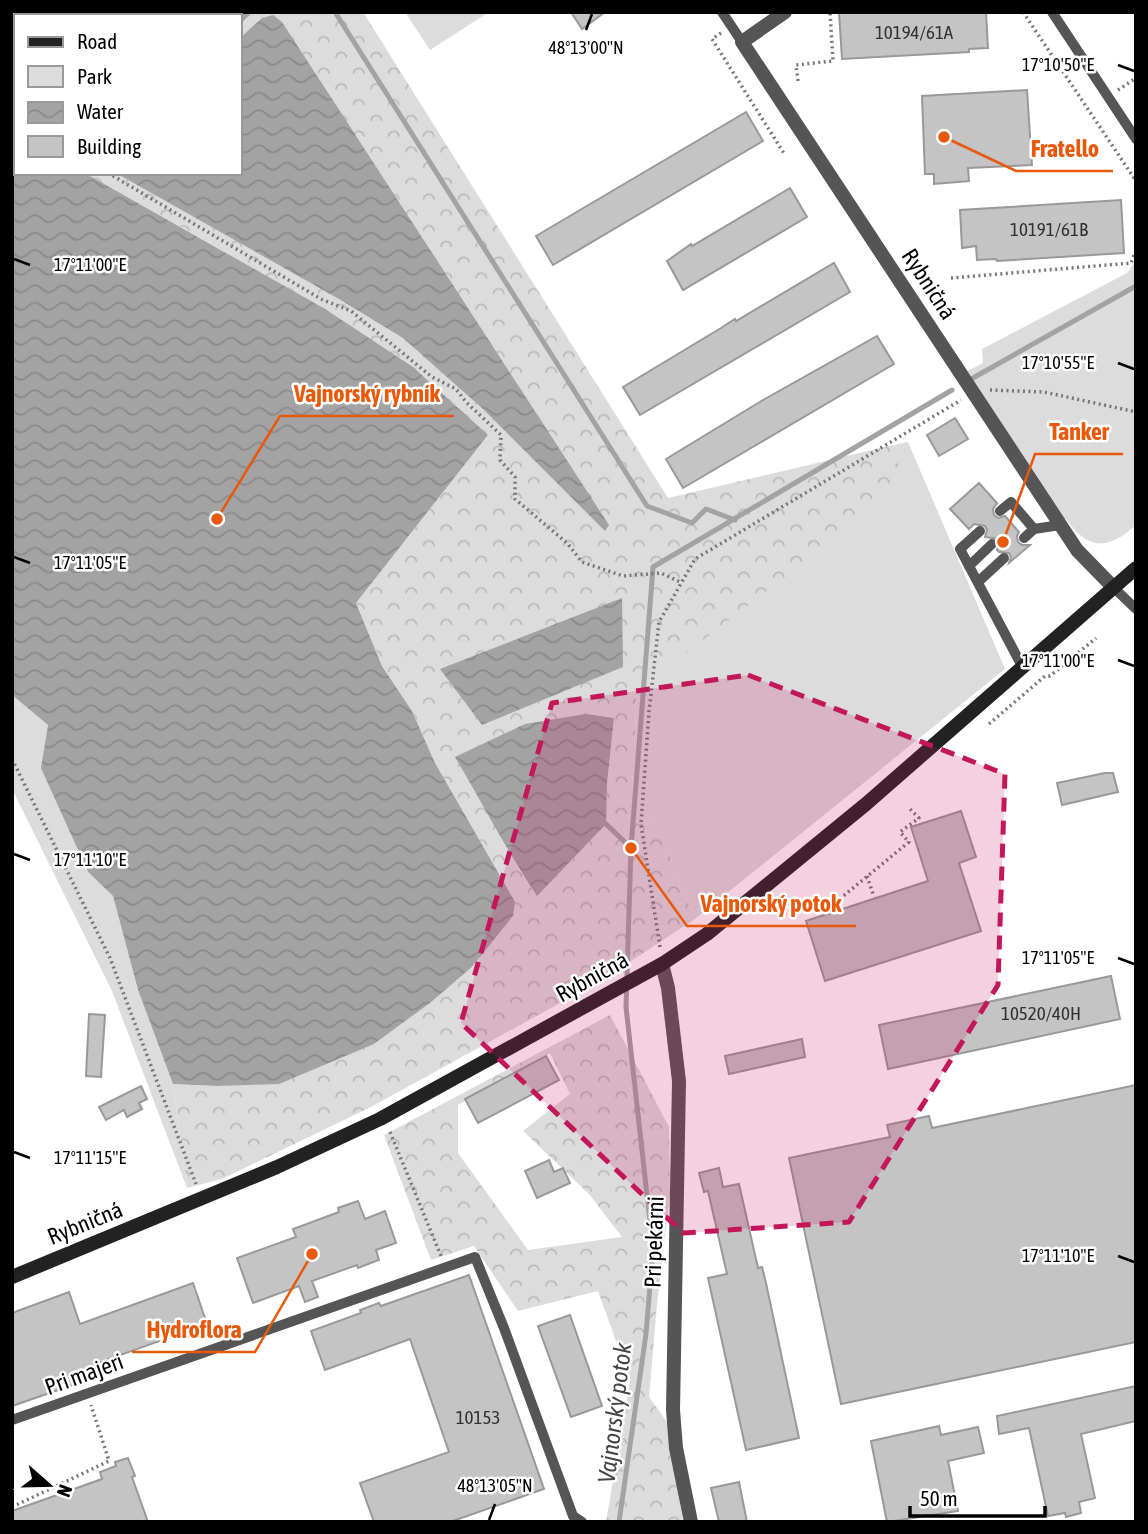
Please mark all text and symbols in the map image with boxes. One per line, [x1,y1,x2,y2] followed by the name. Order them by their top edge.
[14,14,242,175] legend
[875,21,954,43] house number: 10194/61A
[77,29,117,53] text: Road
[548,37,624,58] text: 48°13'00"N
[1022,54,1094,75] text: 17°10'50"E
[77,64,112,88] text: Park
[77,99,124,123] text: Water
[1016,126,1113,171] callout: Fratello
[77,134,141,158] text: Building
[1031,135,1099,162] text: Fratello
[1010,218,1088,240] house number: 10191/61B
[897,244,961,324] street label: Rybničná
[54,254,126,275] text: 17°11'00"E
[1022,352,1094,373] text: 17°10'55"E
[280,371,454,416] callout: Vajnorský rybník
[293,380,440,407] text: Vajnorský rybník
[1035,409,1123,454] callout: Tanker
[1049,418,1110,445] text: Tanker
[54,552,126,573] text: 17°11'05"E
[1022,650,1094,671] text: 17°11'00"E
[54,849,126,870] text: 17°11'10"E
[687,881,856,926] callout: Vajnorský potok
[699,890,842,917] text: Vajnorský potok
[551,947,633,1007] street label: Rybničná
[1022,947,1094,968] text: 17°11'05"E
[1001,1002,1081,1024] house number: 10520/40H
[54,1147,126,1168] text: 17°11'15"E
[44,1196,126,1250] street label: Rybničná
[639,1196,669,1288] street label: Pri pekárni
[1022,1245,1094,1266] text: 17°11'10"E
[132,1307,255,1352] callout: Hydroflora
[146,1316,242,1343] text: Hydroflora
[593,1341,637,1485] water label: Vajnorský potok
[41,1348,127,1400] street label: Pri majeri
[456,1406,500,1428] house number: 10153
[14,1450,84,1520] north arrow
[910,1474,1045,1518] scale bar
[457,1475,533,1496] text: 48°13'05"N
[53,1482,77,1500] text: N
[920,1486,958,1510] text: 50 m

